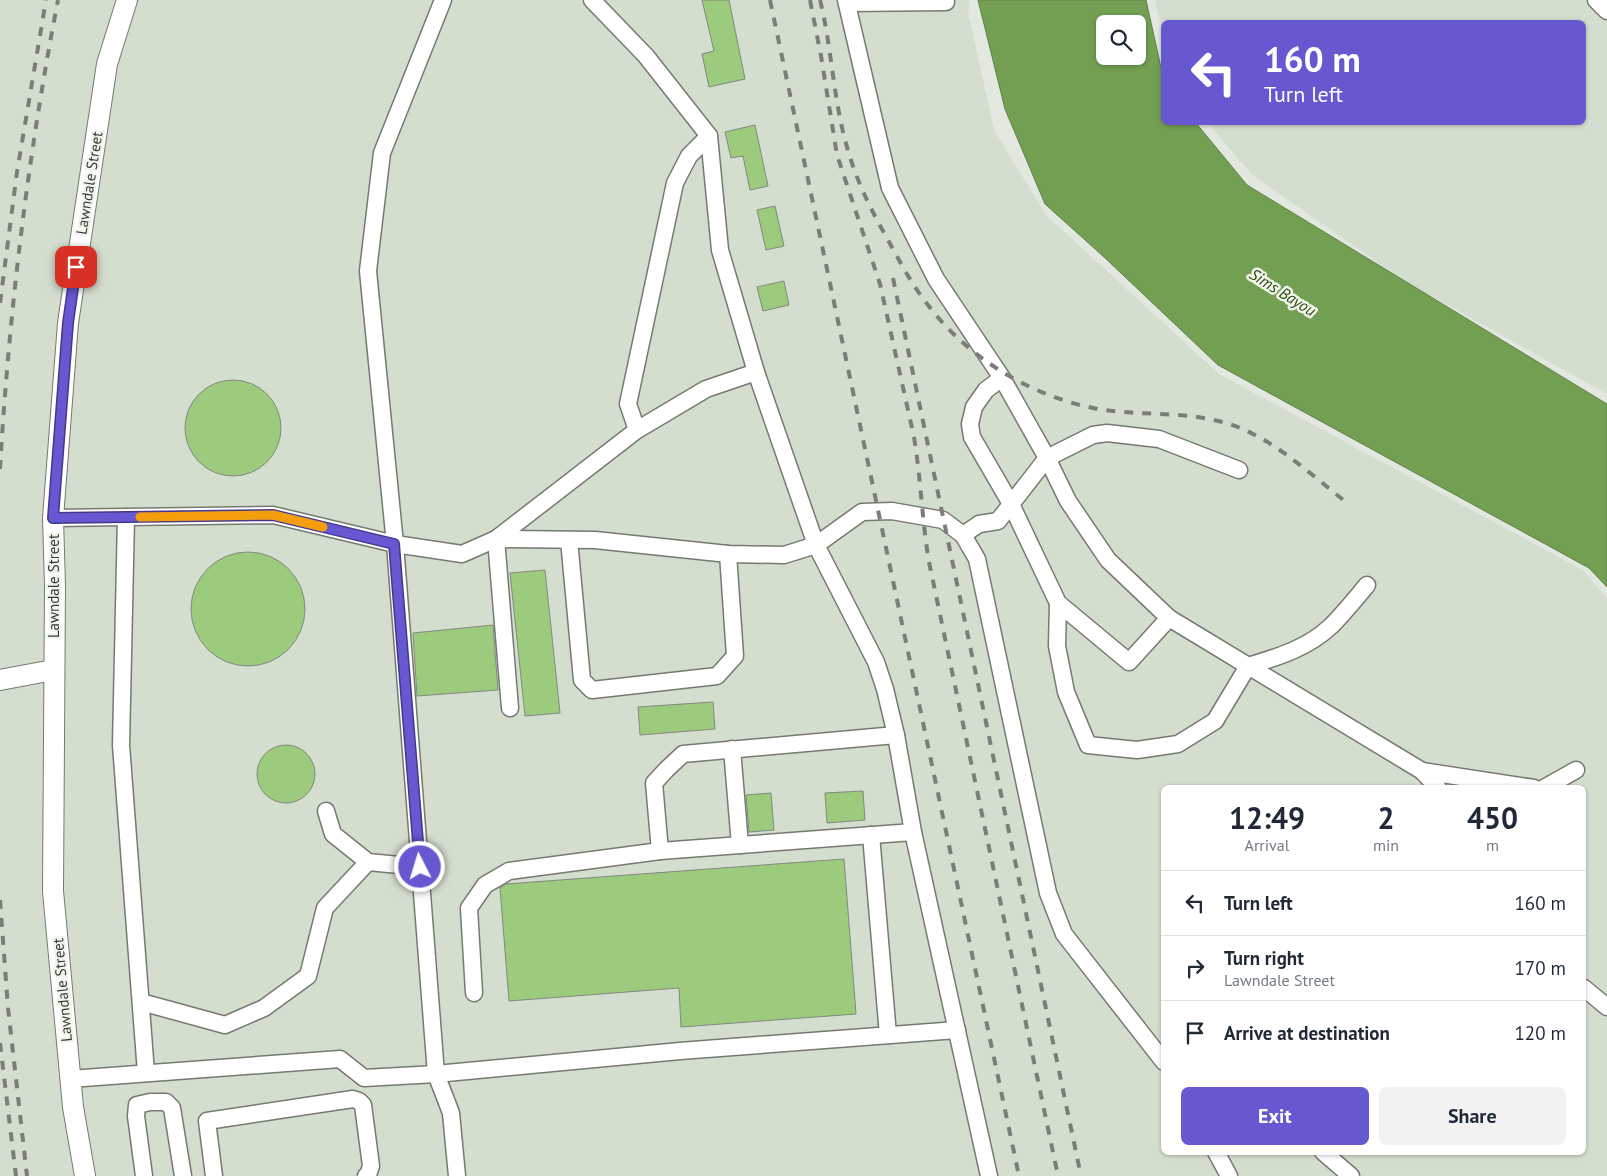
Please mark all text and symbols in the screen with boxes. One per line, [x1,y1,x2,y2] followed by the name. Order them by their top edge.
[1096,15,1146,65] map controls
[1096,15,1146,65] button: search
[1264,36,1361,82] text: 160 m
[1181,40,1246,105] icon: left
[1264,80,1343,108] text: Turn left
[71,130,107,236] street label: Lawndale Street
[55,246,97,288] pin
[62,253,90,281] icon: arrive
[1246,264,1320,320] water label: Sims Bayou
[44,534,63,638] street label: Lawndale Street
[1229,798,1305,837] text: 12:49
[1378,798,1395,837] text: 2
[1467,798,1518,837] text: 450
[1245,835,1289,855] text: Arrival
[1373,835,1399,855] text: min
[1486,835,1499,855] text: m
[393,840,445,892] position arrow
[1181,889,1209,917] icon: left
[1224,891,1293,915] text: Turn left
[1514,891,1566,915] text: 160 m
[48,937,76,1043] street label: Lawndale Street
[1224,946,1304,970] text: Turn right
[1181,954,1209,982] icon: right
[1514,956,1566,980] text: 170 m
[1224,970,1335,990] text: Lawndale Street
[1181,1019,1209,1047] icon: arrive
[1224,1021,1390,1045] text: Arrive at destination
[1514,1021,1566,1045] text: 120 m
[1181,1087,1369,1145] button: Exit
[1379,1087,1566,1145] button: Share

